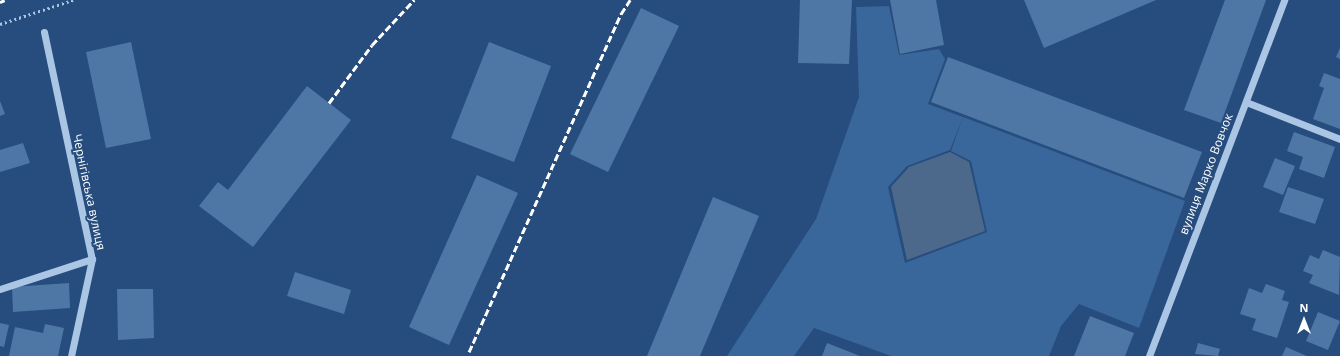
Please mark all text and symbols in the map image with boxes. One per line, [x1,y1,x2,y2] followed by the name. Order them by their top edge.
[1176,111,1236,237] street label: вулиця Марко Вовчок
[70,133,108,251] street label: Чернігівська вулиця
[1284,300,1324,340] north arrow
[1300,300,1308,315] text: N

